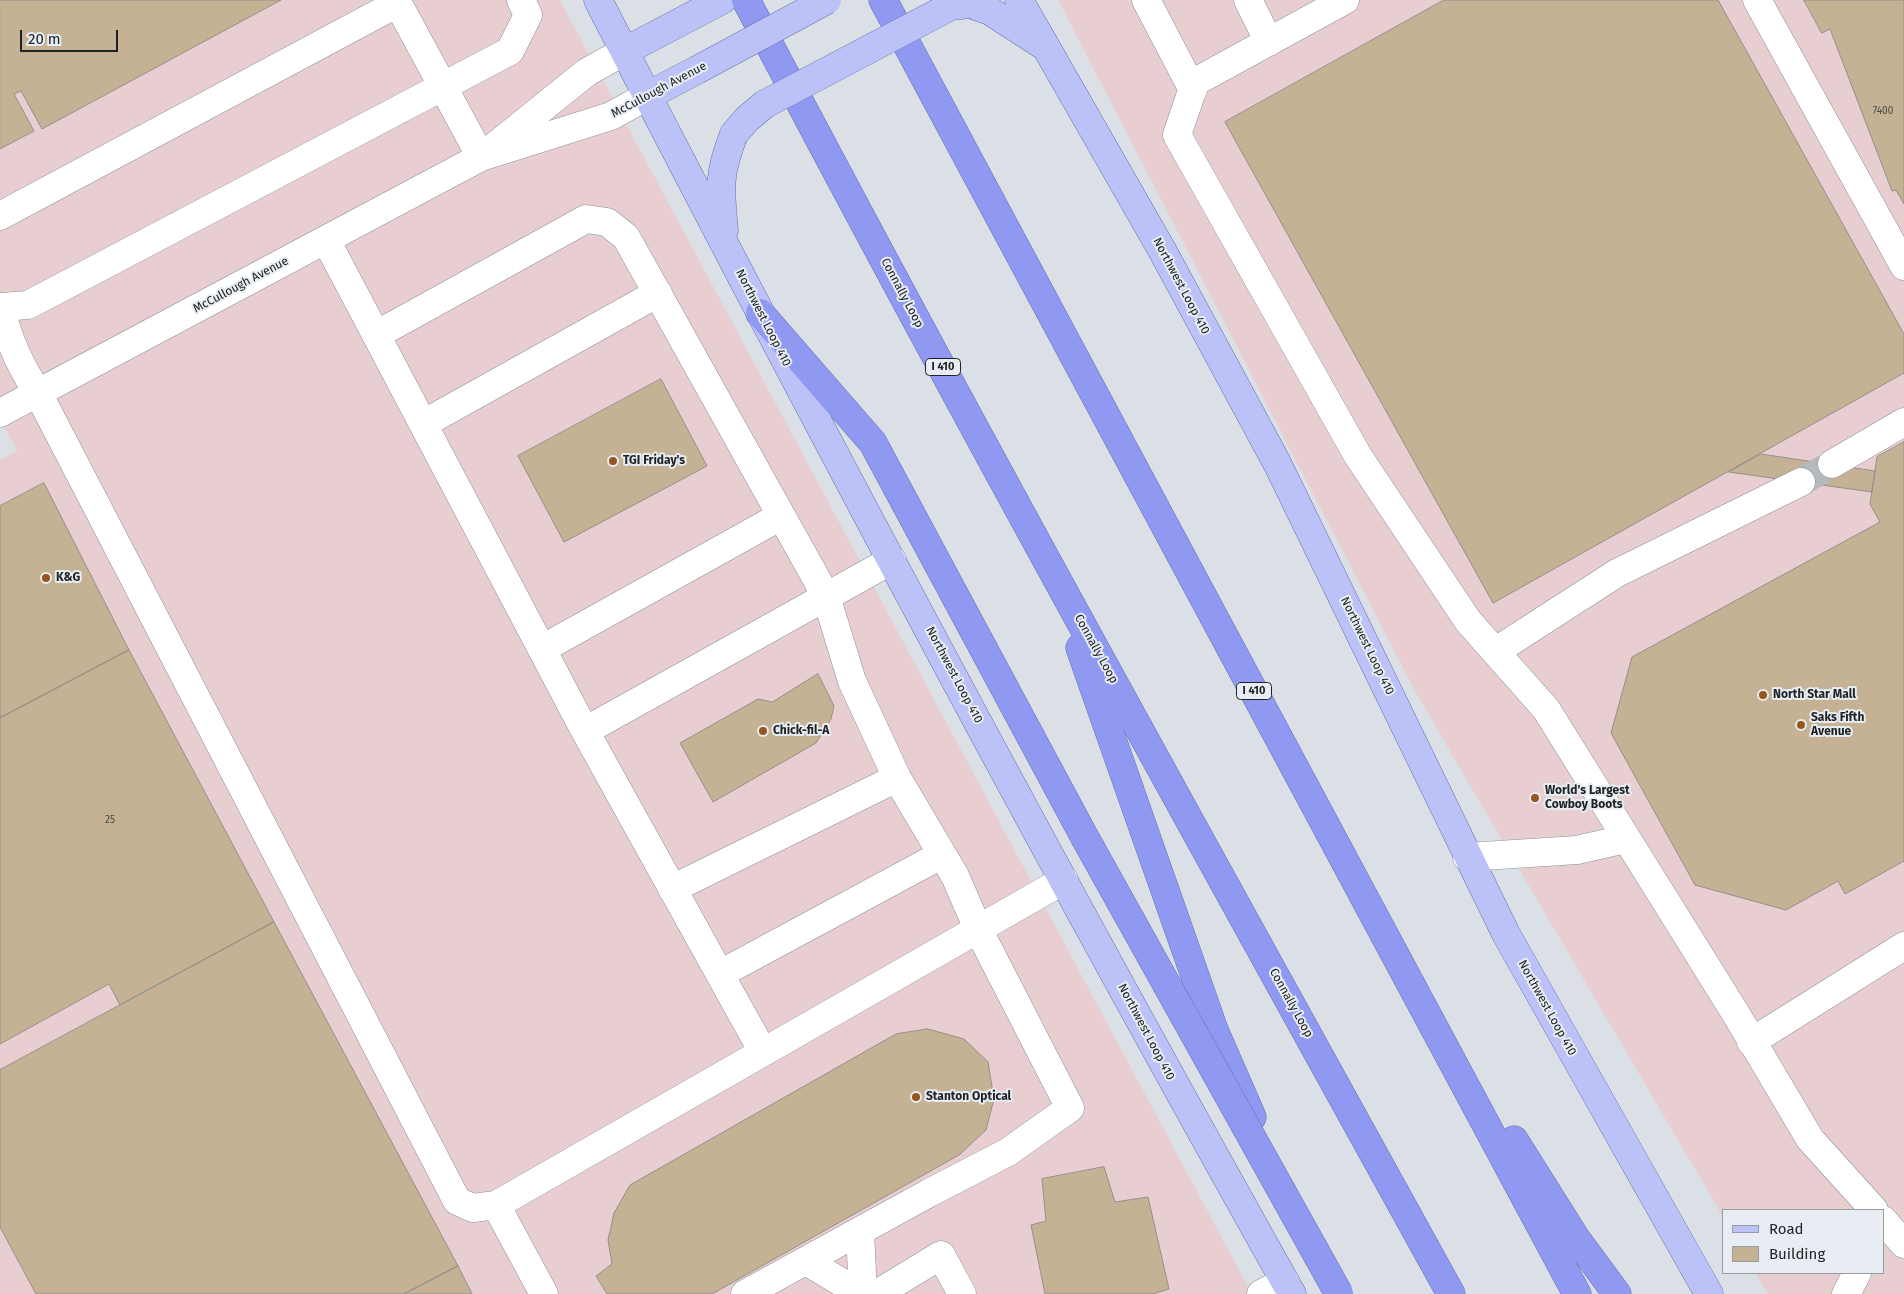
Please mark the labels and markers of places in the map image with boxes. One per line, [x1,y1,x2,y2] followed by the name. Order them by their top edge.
[623,454,685,468] place label: TGI Friday's
[607,455,619,467] marker: TGI Friday's
[56,571,80,585] place label: K&G
[40,572,52,584] marker: K&G
[1773,688,1856,702] place label: North Star Mall
[1757,689,1769,701] marker: North Star Mall
[1811,711,1864,739] place label: Saks Fifth Avenue
[1795,719,1807,731] marker: Saks Fifth Avenue
[773,724,829,738] place label: Chick-fil-A
[757,725,769,737] marker: Chick-fil-A
[1545,784,1630,812] place label: World's Largest Cowboy Boots
[1529,792,1541,804] marker: World's Largest Cowboy Boots
[926,1090,1011,1104] place label: Stanton Optical
[910,1091,922,1103] marker: Stanton Optical

